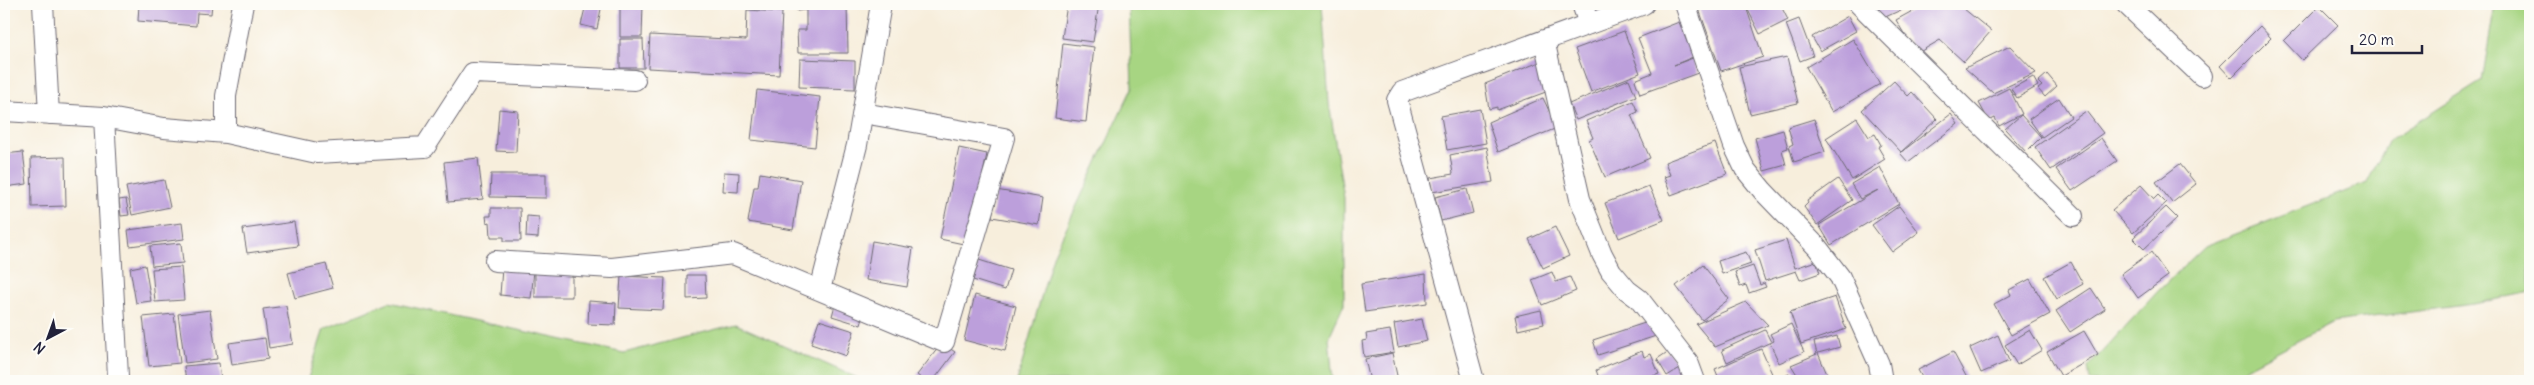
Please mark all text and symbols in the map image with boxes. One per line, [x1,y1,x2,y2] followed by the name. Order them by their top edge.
[2352,22,2422,54] scale bar
[2359,30,2394,49] text: 20 m
[22,312,72,362] north arrow
[30,338,49,358] text: N

